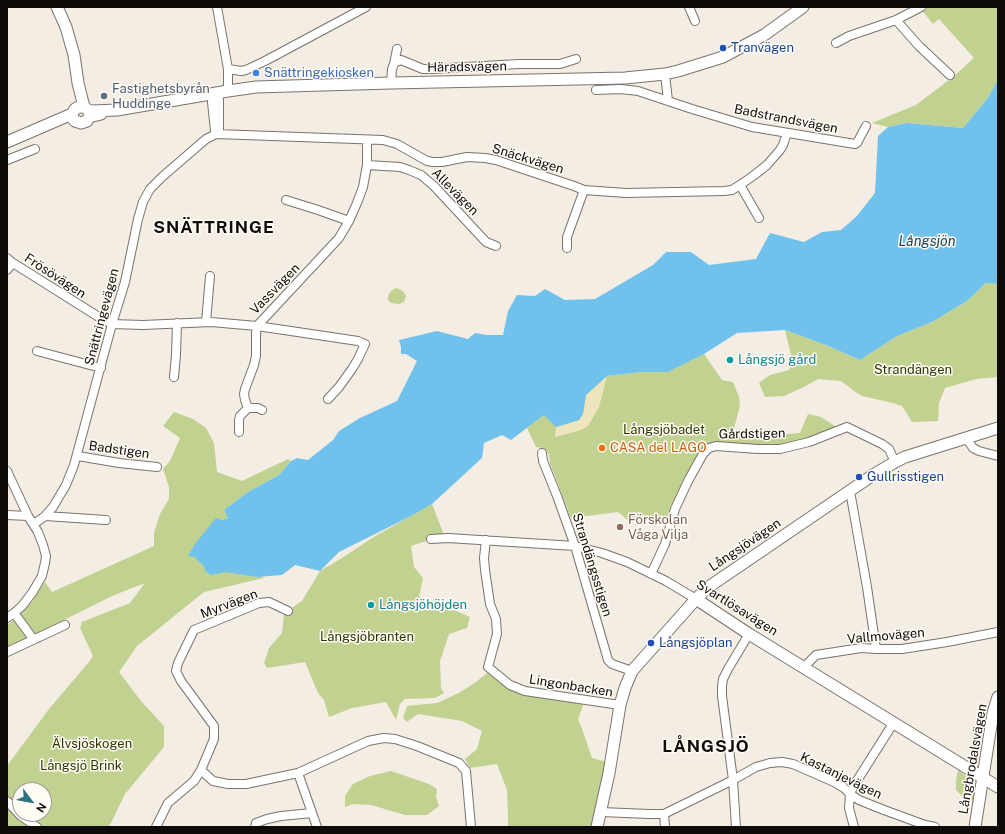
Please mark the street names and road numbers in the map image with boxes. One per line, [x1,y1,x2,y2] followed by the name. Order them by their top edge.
[427,59,507,75] street label: Häradsvägen
[733,101,839,137] street label: Badstrandsvägen
[490,141,566,177] street label: Snäckvägen
[428,165,482,219] street label: Allevägen
[21,250,89,302] street label: Frösövägen
[247,260,303,318] street label: Vassvägen
[82,267,122,367] street label: Snättringevägen
[718,426,786,442] street label: Gårdstigen
[88,438,150,462] street label: Badstigen
[569,511,615,619] street label: Strandängsstigen
[706,515,784,575] street label: Långsjövägen
[693,577,781,639] street label: Svartlösavägen
[198,586,260,622] street label: Myrvägen
[847,625,925,647] street label: Vallmovägen
[528,672,614,700] street label: Lingonbacken
[956,703,990,815] street label: Långbrodalsvägen
[798,749,884,803] street label: Kastanjevägen

